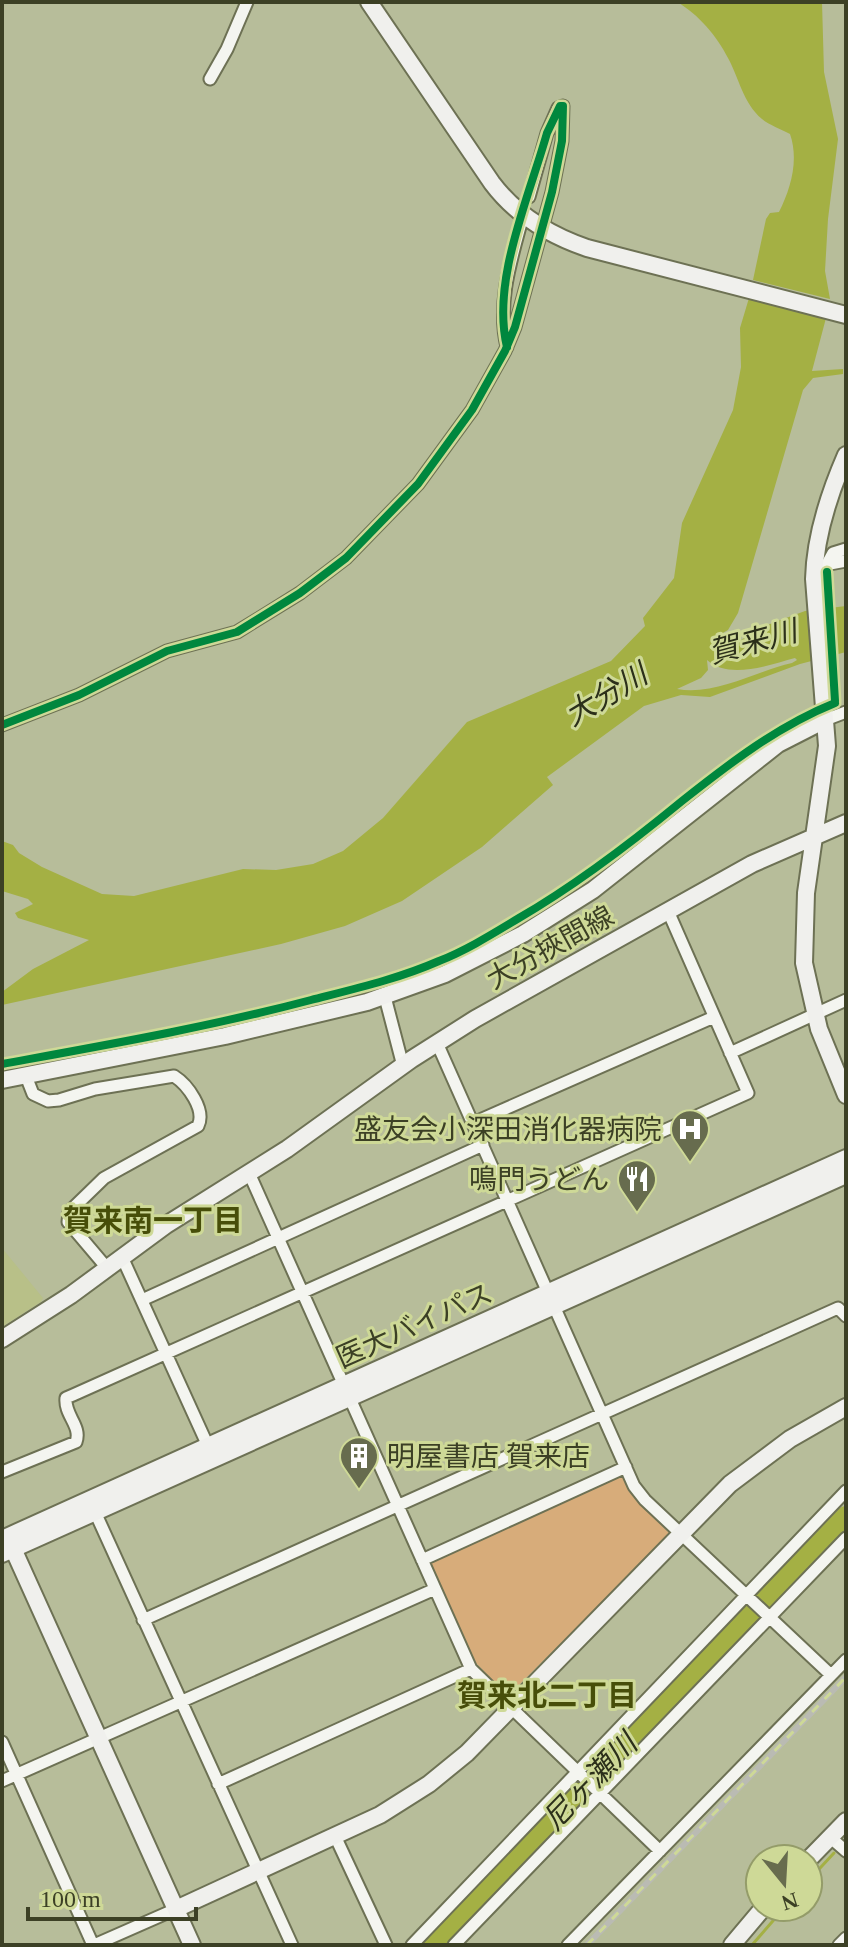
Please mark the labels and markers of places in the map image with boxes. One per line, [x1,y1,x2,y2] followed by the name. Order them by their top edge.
[669,1108,711,1163] hospital icon: 盛友会小深田消化器病院
[354,1114,662,1145] place label: 盛友会小深田消化器病院
[616,1158,658,1213] restaurant icon: 鳴門うどん
[469,1164,609,1195] place label: 鳴門うどん
[338,1435,380,1490] building icon: 明屋書店 賀来店
[387,1441,590,1472] place label: 明屋書店 賀来店

